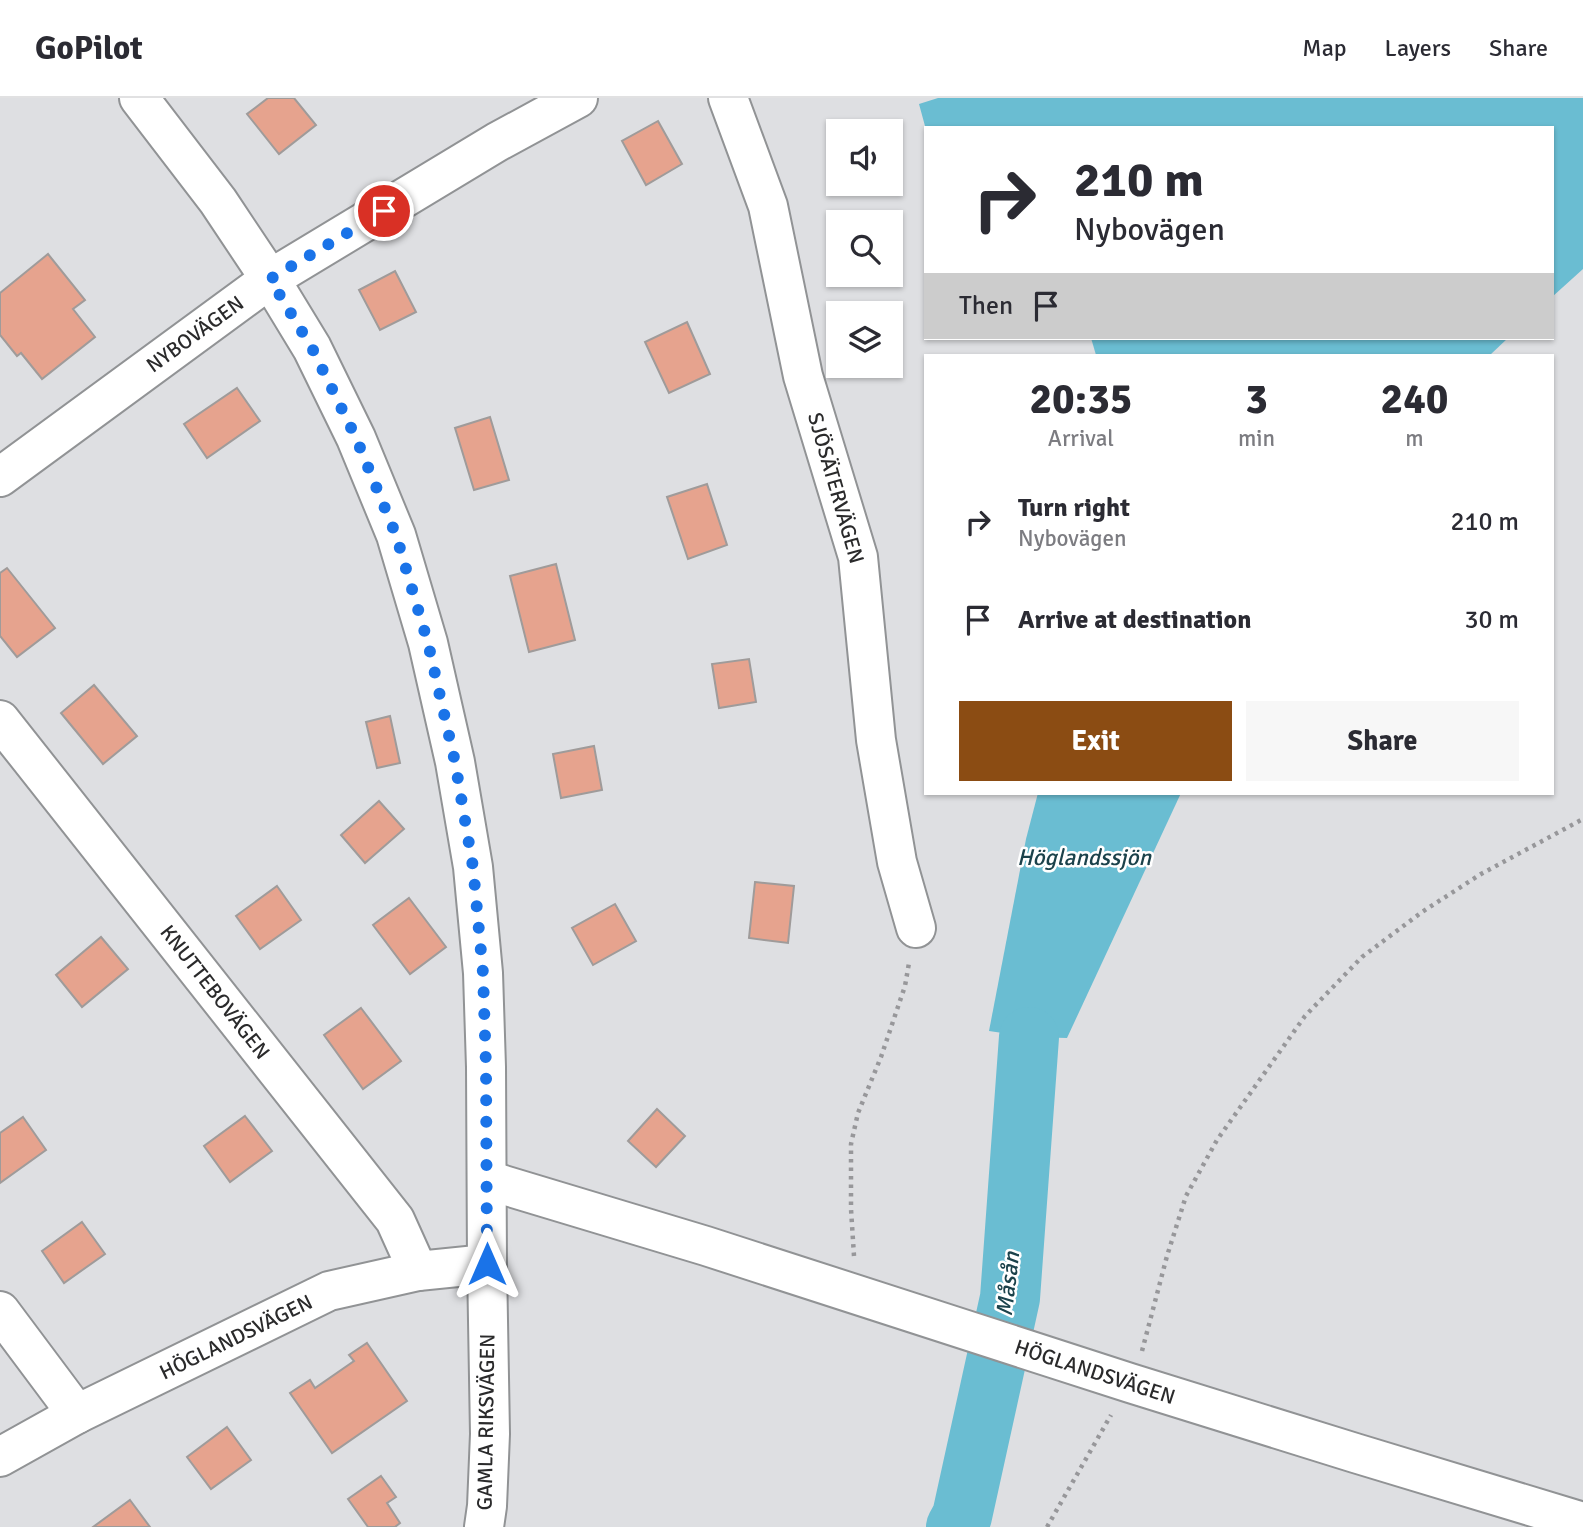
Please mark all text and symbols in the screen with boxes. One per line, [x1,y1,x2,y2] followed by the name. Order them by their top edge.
[35,28,143,69] text: GoPilot
[1302,33,1347,63] text: Map
[1385,33,1451,63] text: Layers
[1489,33,1548,63] text: Share
[826,119,903,378] map controls
[826,119,903,196] button: sound
[1074,150,1204,210] text: 210 m
[959,154,1050,245] icon: right
[354,181,414,241] pin
[365,192,403,230] icon: arrive
[826,210,903,287] button: search
[1074,210,1225,249] text: Nybovägen
[1027,287,1065,325] icon: arrive
[141,290,249,378] street label: NYBOVÄGEN
[959,290,1013,322] text: Then
[826,301,903,378] button: layers
[1029,374,1133,425] text: 20:35
[1245,374,1268,425] text: 3
[1380,374,1449,425] text: 240
[802,410,870,566] street label: SJÖSÄTERVÄGEN
[1048,424,1114,453] text: Arrival
[1238,424,1275,453] text: min
[1405,424,1424,453] text: m
[1018,492,1130,524] text: Turn right
[959,503,997,541] icon: right
[1450,506,1519,538] text: 210 m
[1018,524,1126,553] text: Nybovägen
[959,601,997,639] icon: arrive
[1018,604,1251,636] text: Arrive at destination
[1464,604,1519,636] text: 30 m
[959,701,1232,781] button: Exit
[1246,701,1519,781] button: Share
[1017,843,1152,872] water label: Höglandssjön
[154,920,276,1064] street label: KNUTTEBOVÄGEN
[450,1227,524,1301] position arrow
[990,1249,1026,1318] water label: Måsån
[155,1289,317,1385] street label: HÖGLANDSVÄGEN
[471,1333,501,1511] street label: GAMLA RIKSVÄGEN
[1012,1334,1178,1410] street label: HÖGLANDSVÄGEN

